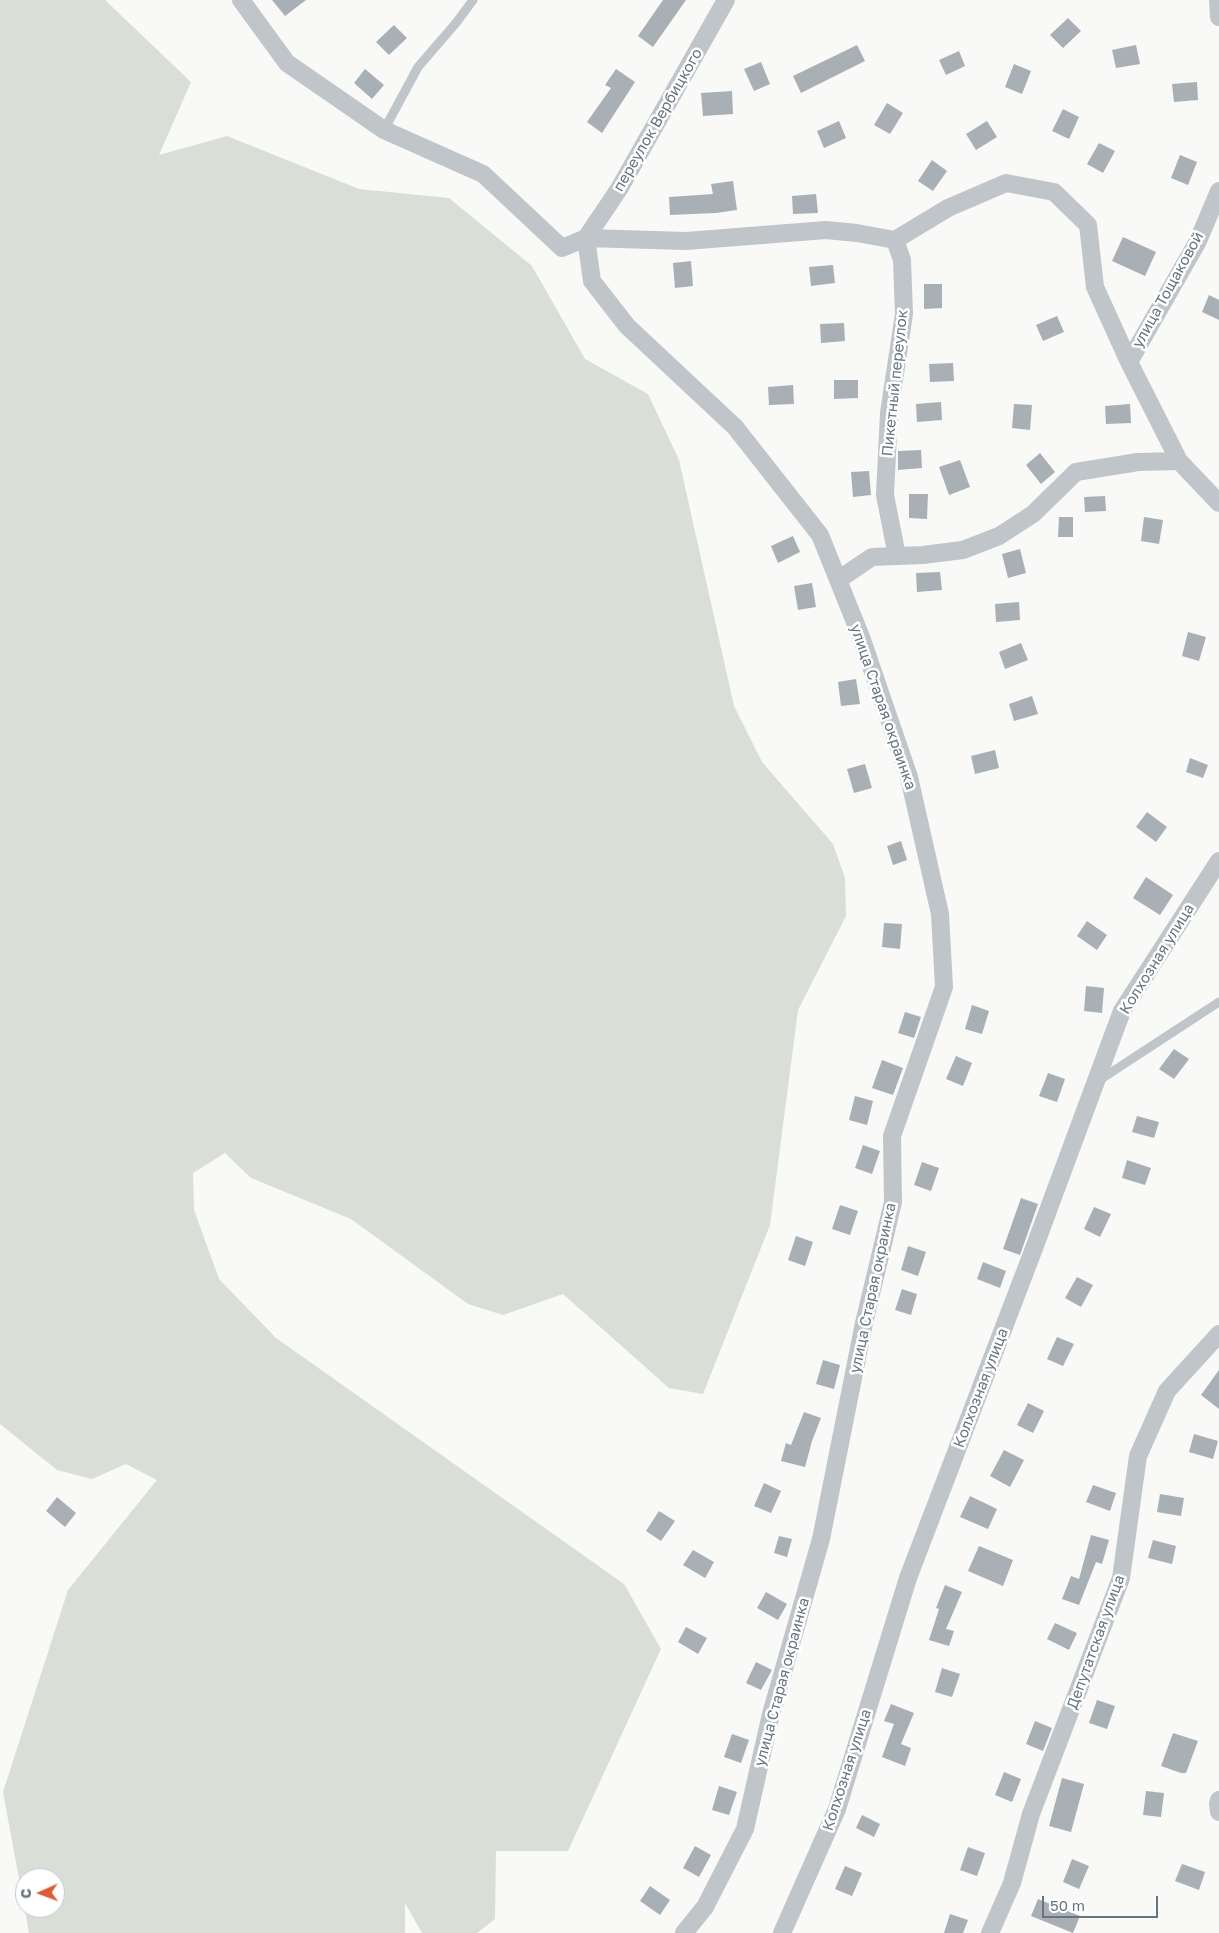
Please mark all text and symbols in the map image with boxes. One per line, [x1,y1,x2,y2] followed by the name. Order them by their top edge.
[610,45,706,195] street label: переулок Вербицкого
[1129,229,1207,351] street label: улица Тощаковой
[878,309,912,457] street label: Пикетный переулок
[846,622,920,792] street label: улица Старая окраинка
[1116,901,1198,1017] street label: Колхозная улица
[846,1201,900,1375] street label: улица Старая окраинка
[950,1326,1012,1450] street label: Колхозная улица
[1063,1573,1129,1711] street label: Депутатская улица
[751,1596,813,1768] street label: улица Старая окраинка
[819,1707,875,1833] street label: Колхозная улица
[15,1868,65,1918] north arrow
[1044,1886,1160,1918] scale bar
[17,1888,34,1899] text: С
[1050,1896,1085,1914] text: 50 m

